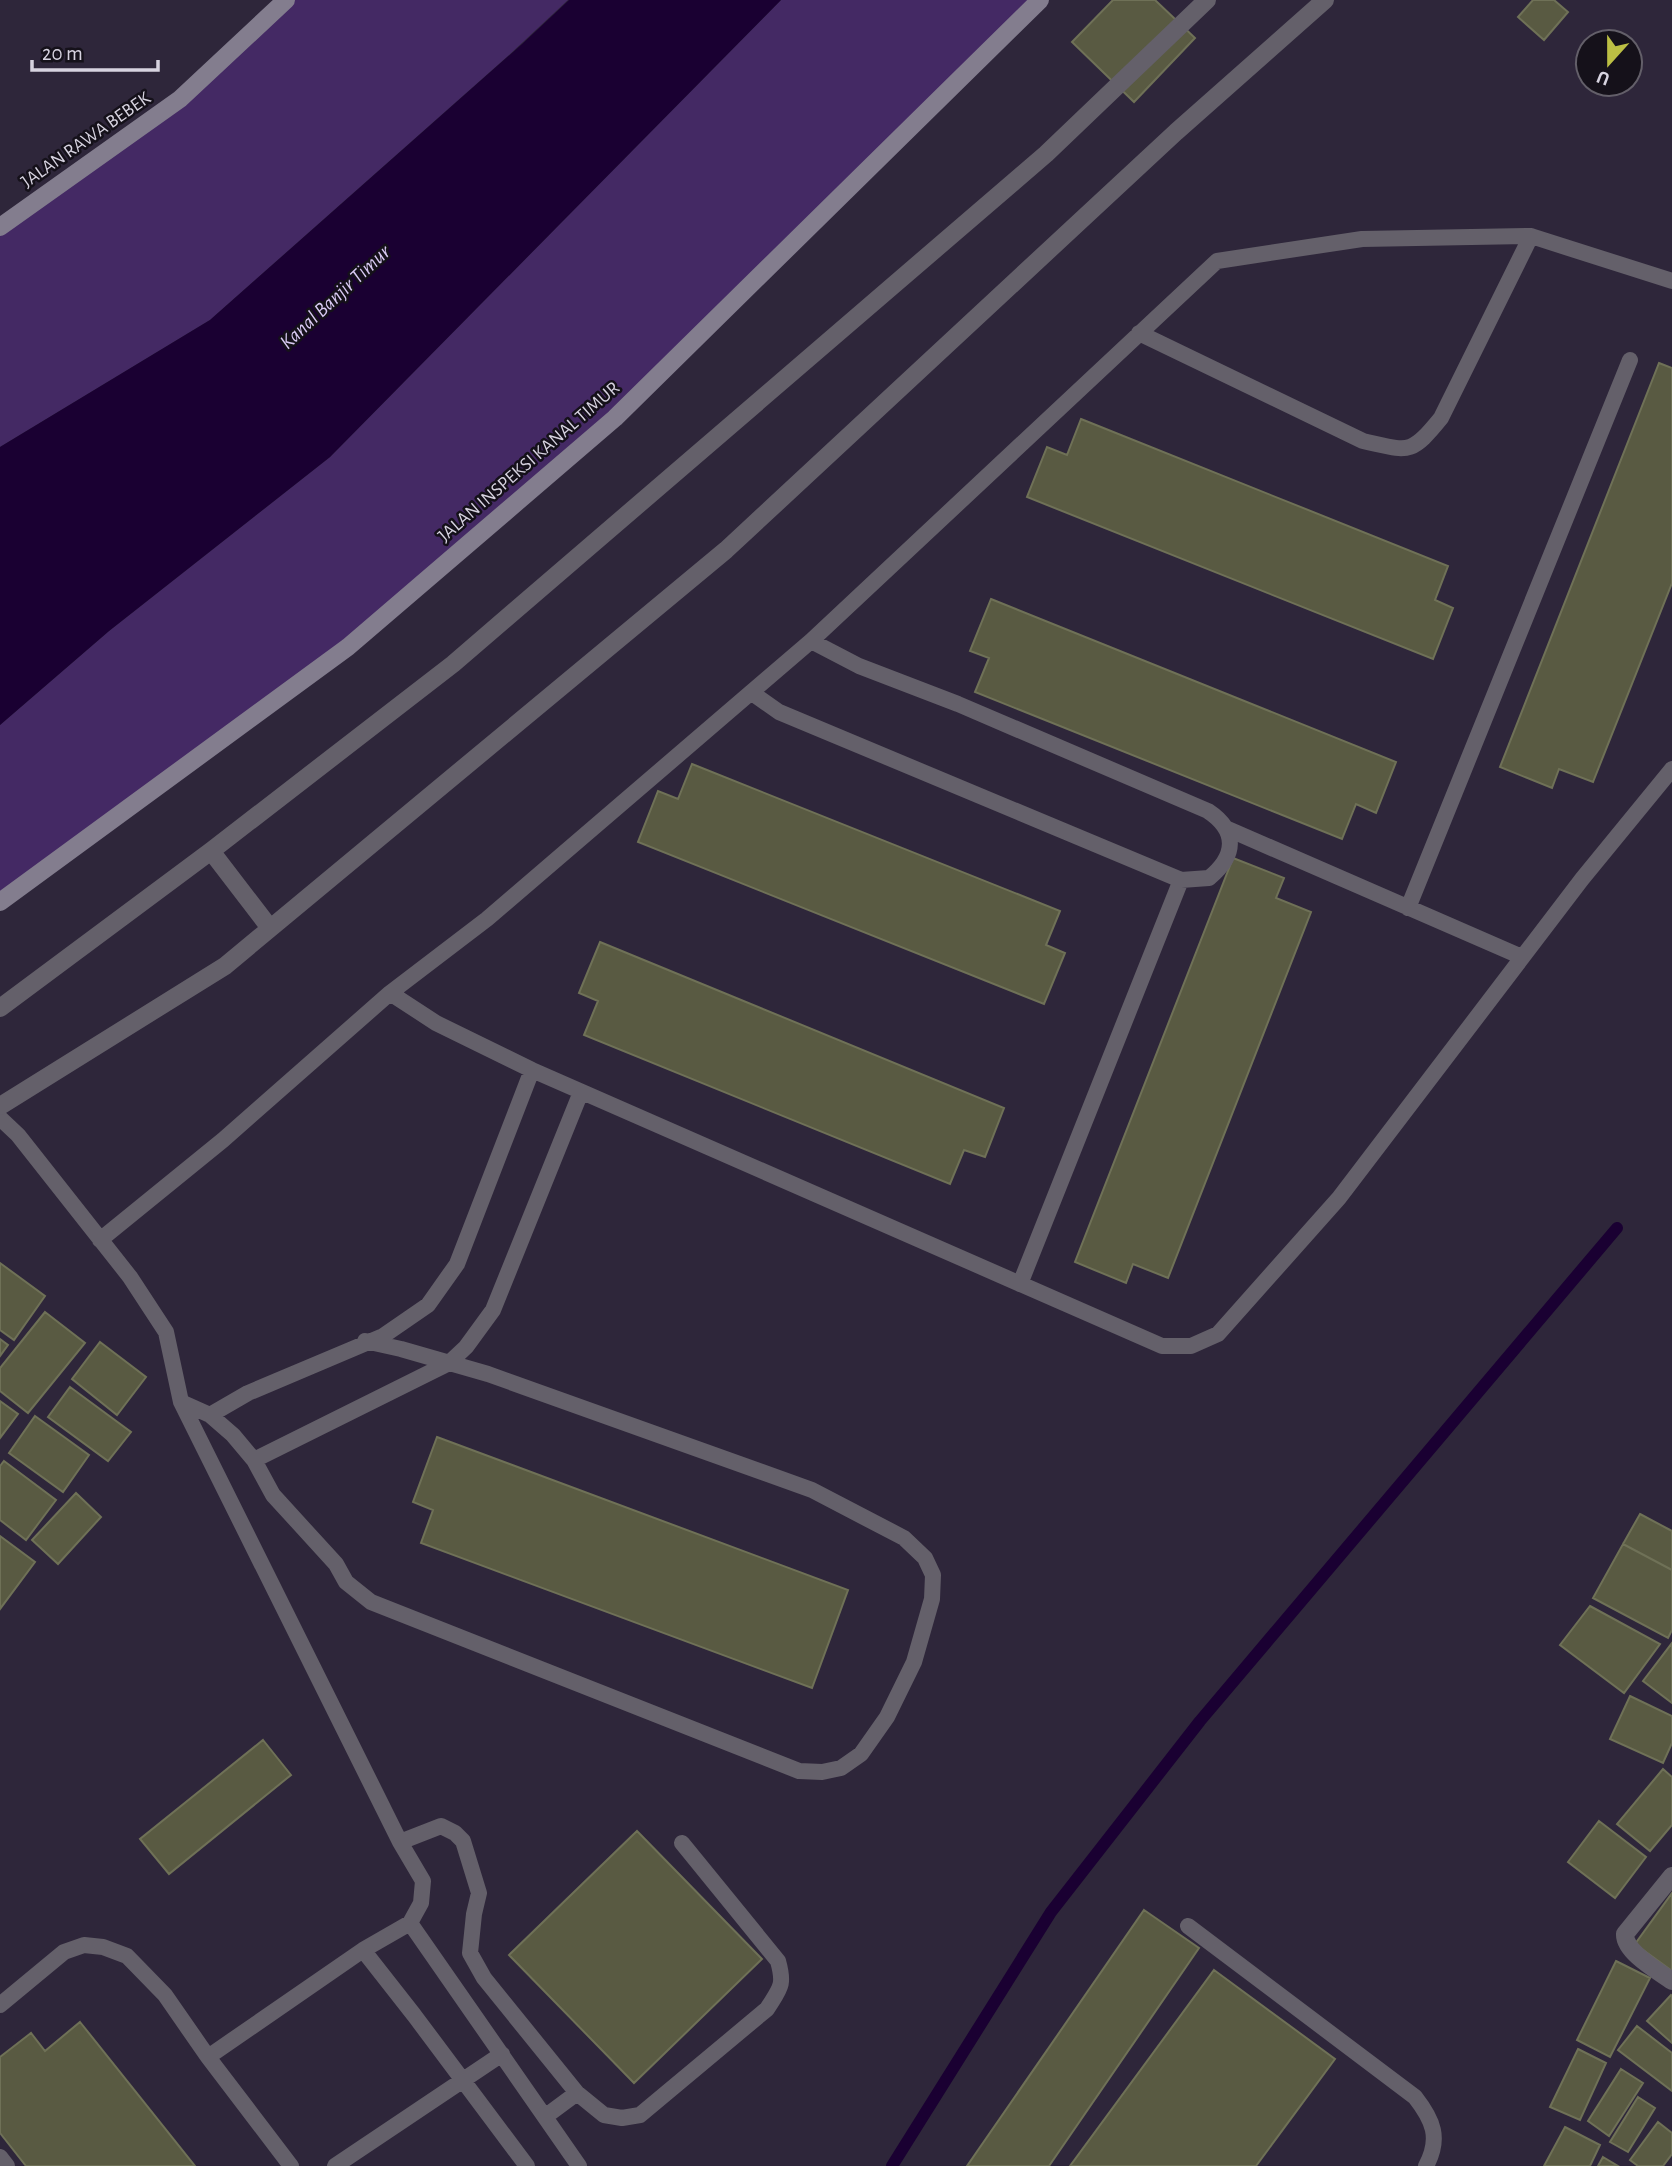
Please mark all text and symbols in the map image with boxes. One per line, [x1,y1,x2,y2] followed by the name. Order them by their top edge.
[32,28,158,72] scale bar
[1574,28,1644,98] north arrow
[42,43,83,64] text: 20 m
[1594,66,1613,89] text: U
[18,88,155,192] street label: JALAN RAWA BEBEK
[276,240,395,353] water label: Kanal Banjir Timur
[435,378,623,546] street label: JALAN INSPEKSI KANAL TIMUR

